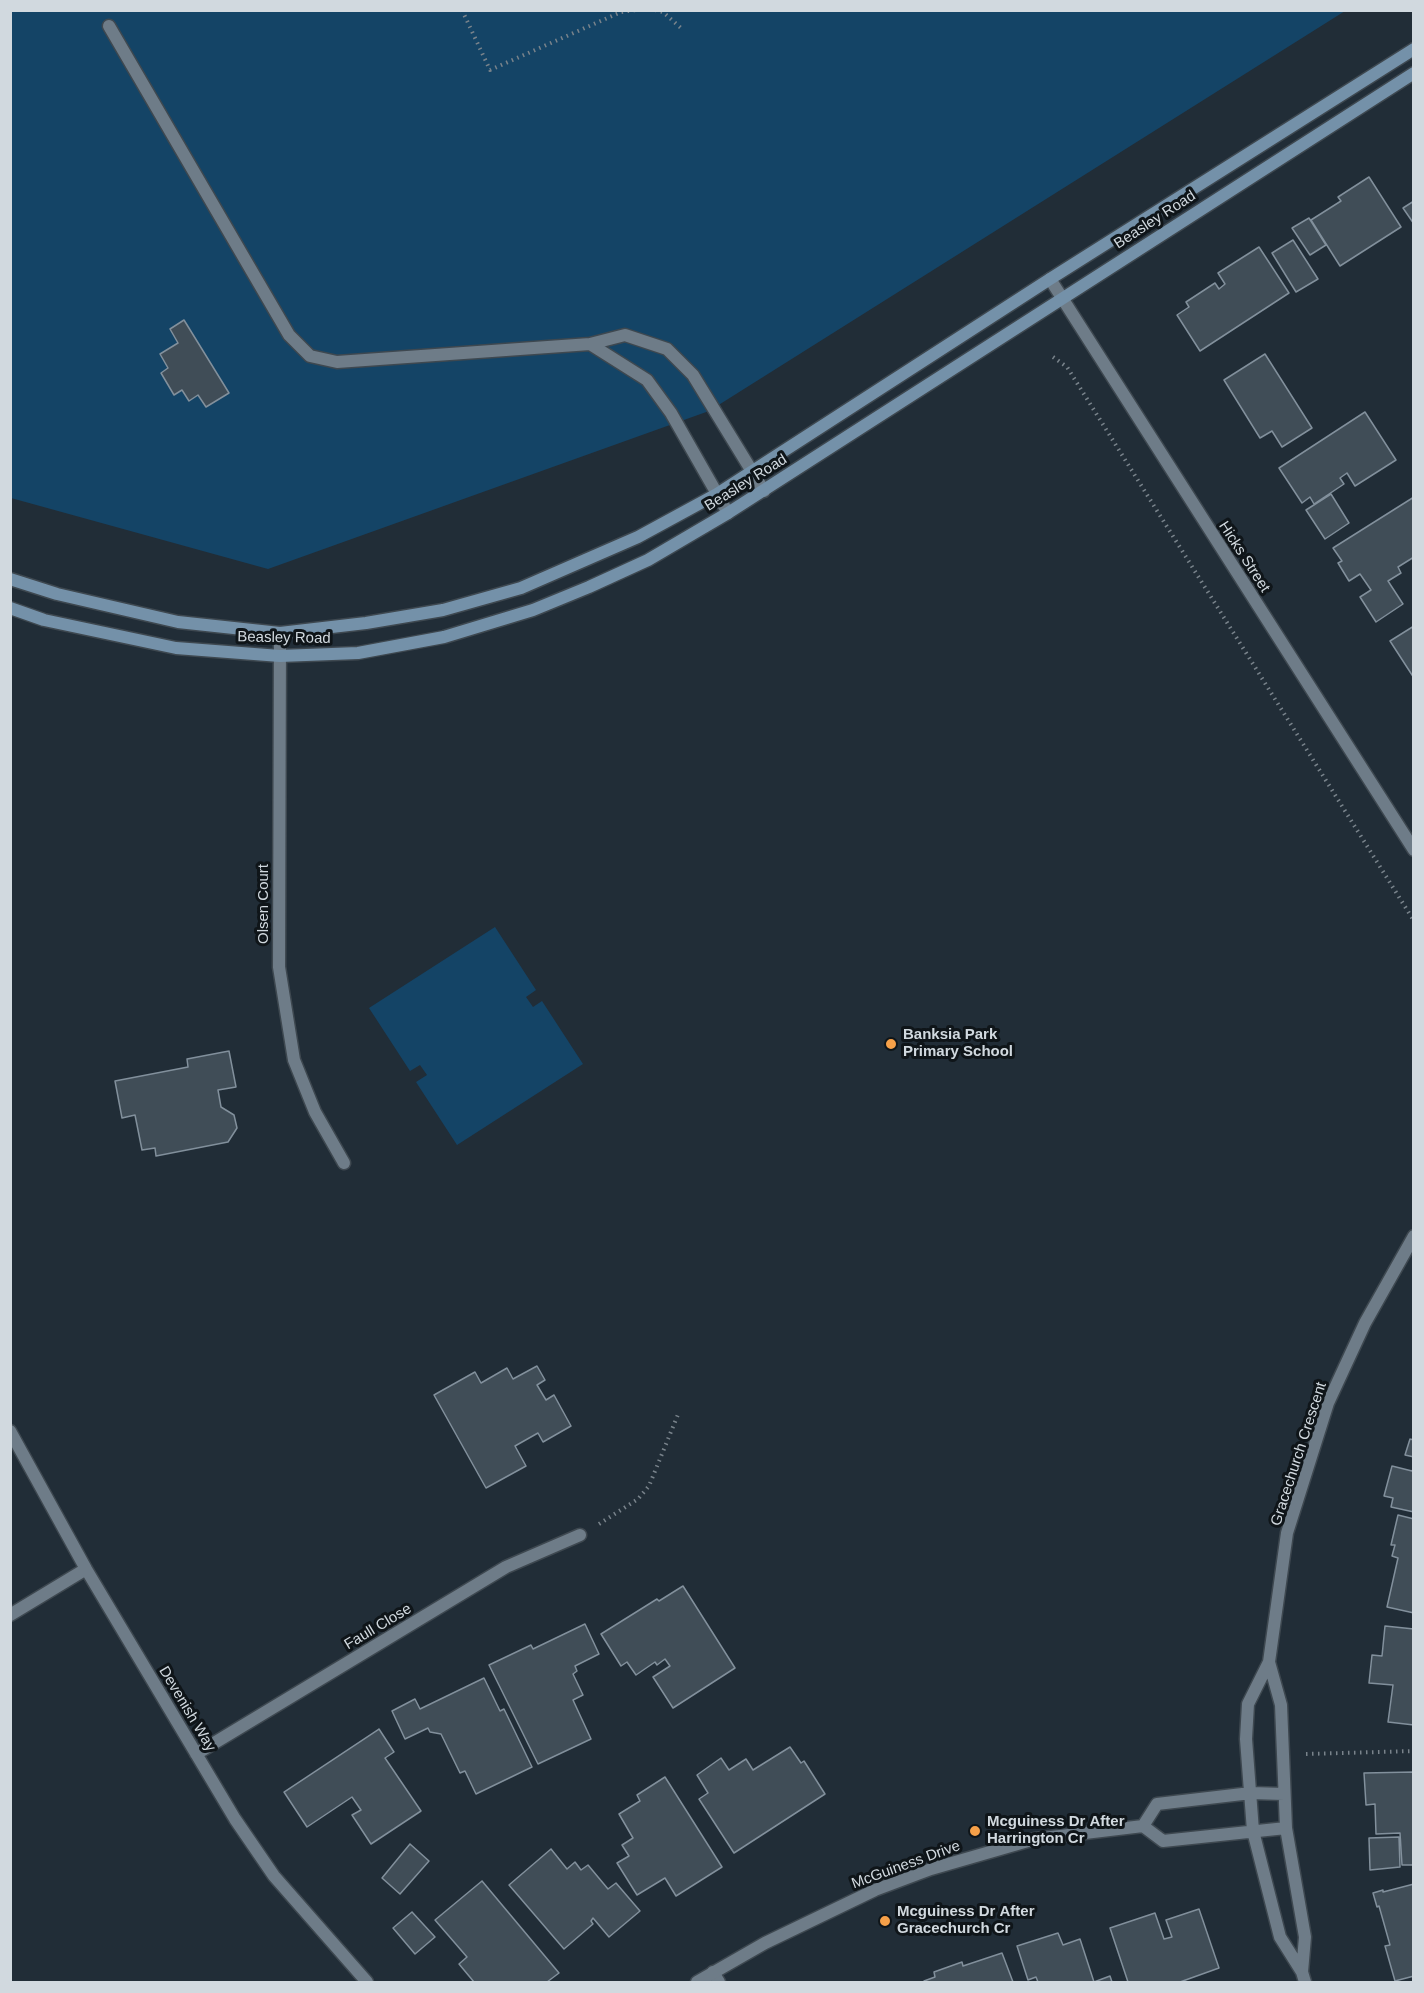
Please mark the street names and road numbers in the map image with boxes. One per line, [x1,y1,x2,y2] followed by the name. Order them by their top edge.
[1111,187,1199,253] street label: Beasley Road
[702,451,790,515] street label: Beasley Road
[1214,518,1274,596] street label: Hicks Street
[237,628,331,648] street label: Beasley Road
[255,864,273,944] street label: Olsen Court
[1267,1380,1331,1528] street label: Gracechurch Crescent
[341,1600,415,1654] street label: Faull Close
[155,1663,219,1755] street label: Devenish Way
[849,1837,963,1893] street label: McGuiness Drive

